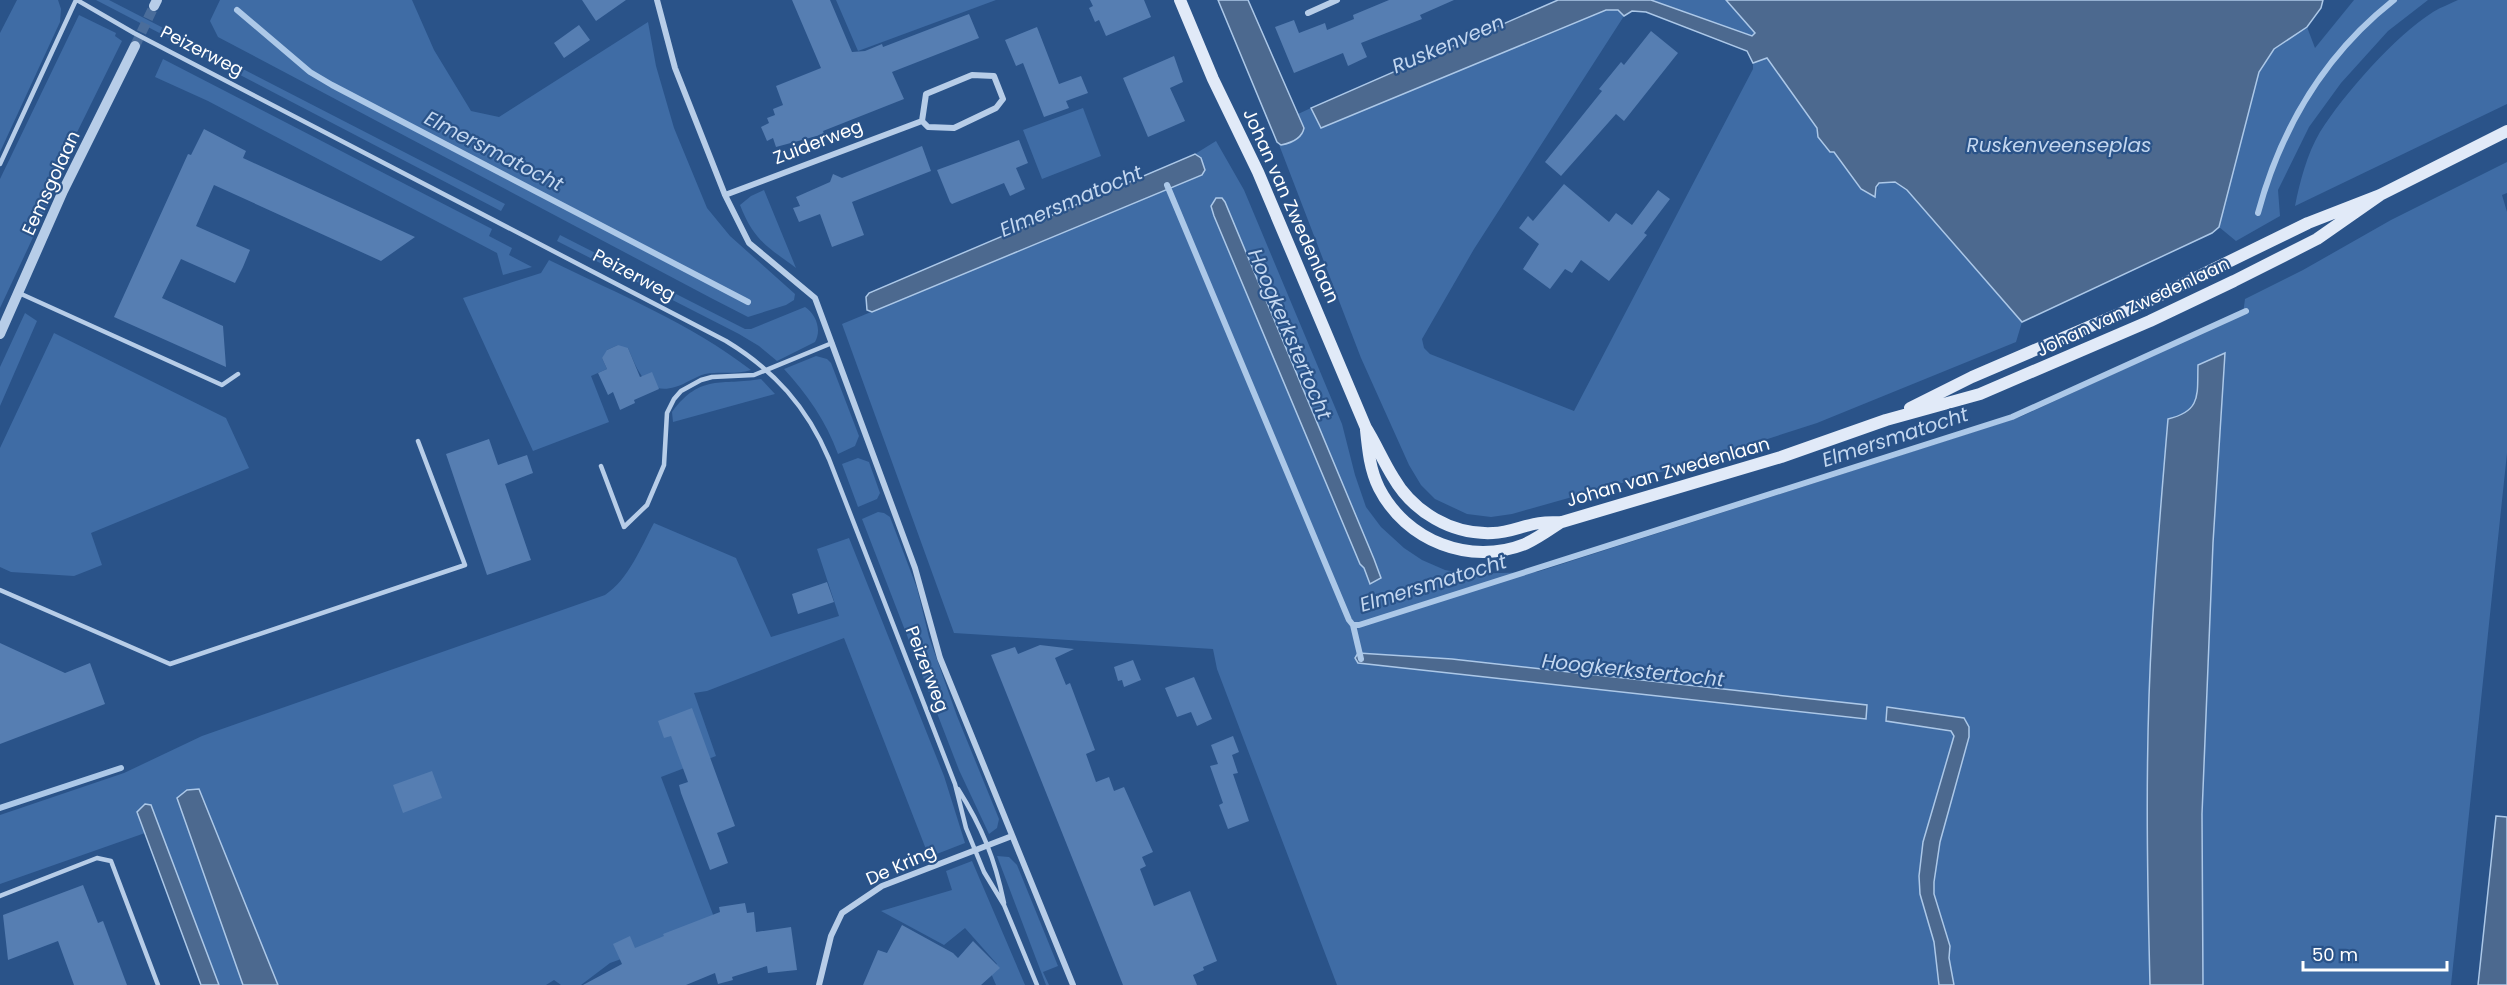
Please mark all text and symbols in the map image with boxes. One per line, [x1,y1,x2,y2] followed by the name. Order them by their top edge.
[1387,8,1509,80] water label: Ruskenveen
[156,19,248,82] street label: Peizerweg
[420,104,569,198] water label: Elmersmatocht
[1237,105,1346,307] street label: Johan van Zwedenlaan
[770,113,866,170] street label: Zuiderweg
[15,127,86,239] street label: Eemsgolaan
[1967,131,2151,159] water label: Ruskenveenseplas
[995,158,1147,244] water label: Elmersmatocht
[589,242,680,307] street label: Peizerweg
[1241,244,1339,424] water label: Hoogkerkstertocht
[2032,251,2233,362] street label: Johan van Zwedenlaan
[1818,400,1973,474] water label: Elmersmatocht
[1563,430,1772,513] street label: Johan van Zwedenlaan
[1356,547,1511,619] water label: Elmersmatocht
[900,622,955,715] street label: Peizerweg
[1540,646,1726,694] water label: Hoogkerkstertocht
[862,838,940,891] street label: De Kring
[2303,934,2447,972] scale bar
[2312,942,2358,967] text: 50 m

